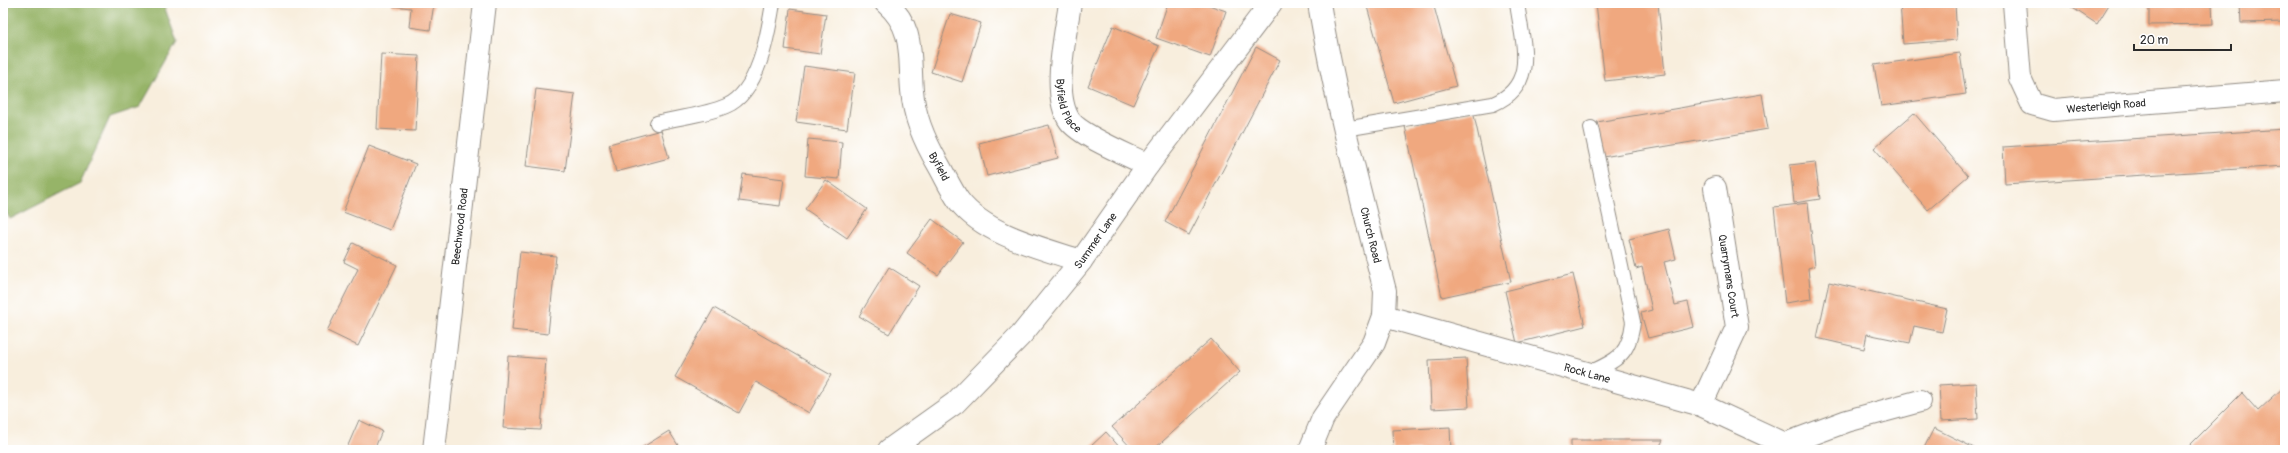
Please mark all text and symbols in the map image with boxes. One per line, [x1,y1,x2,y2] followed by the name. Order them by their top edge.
[2134,26,2231,52] scale bar
[2140,33,2169,48] text: 20 m
[1054,78,1084,136] street label: Byfield Place
[2066,96,2146,116] street label: Westerleigh Road
[926,150,952,183] street label: Byfield
[449,187,471,266] street label: Beechwood Road
[1357,206,1384,265] street label: Church Road
[1071,210,1120,272] street label: Summer Lane
[1715,233,1742,319] street label: Quarrymans Court
[1562,361,1612,386] street label: Rock Lane

